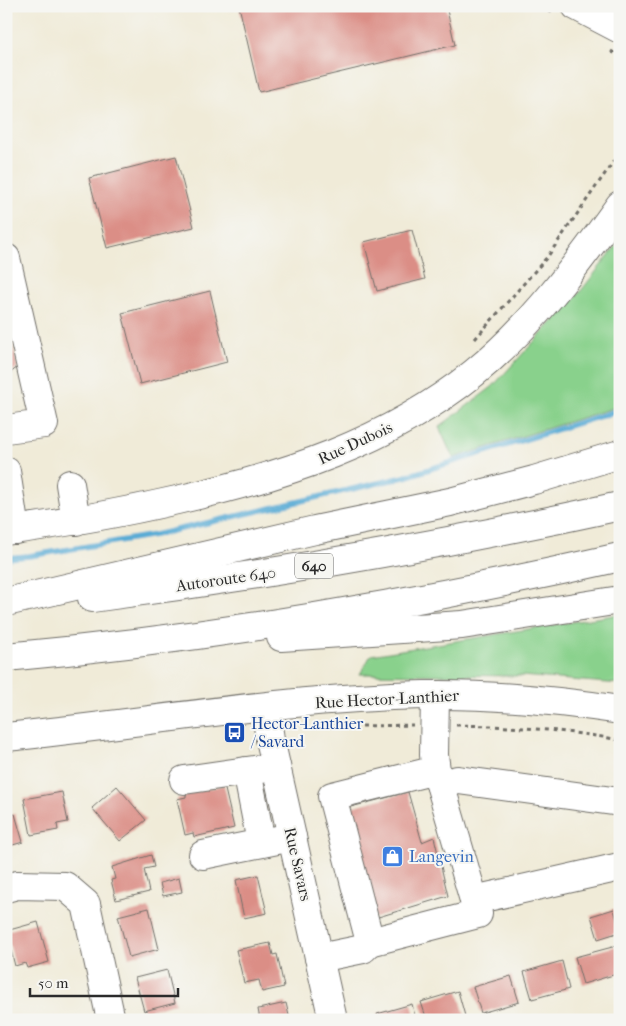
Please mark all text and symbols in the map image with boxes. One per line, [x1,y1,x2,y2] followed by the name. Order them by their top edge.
[315,417,395,468] street label: Rue Dubois
[295,554,333,578] road number: 640
[174,563,277,596] street label: Autoroute 640
[315,686,460,712] street label: Rue Hector-Lanthier
[250,714,364,751] place label: Hector-Lanthier / Savard
[223,720,247,744] bus stop icon: Hector-Lanthier / Savard
[280,825,316,903] street label: Rue Savars
[381,844,405,868] shop icon: Langevin
[409,847,474,866] place label: Langevin
[30,966,178,998] scale bar
[38,974,69,992] text: 50 m

